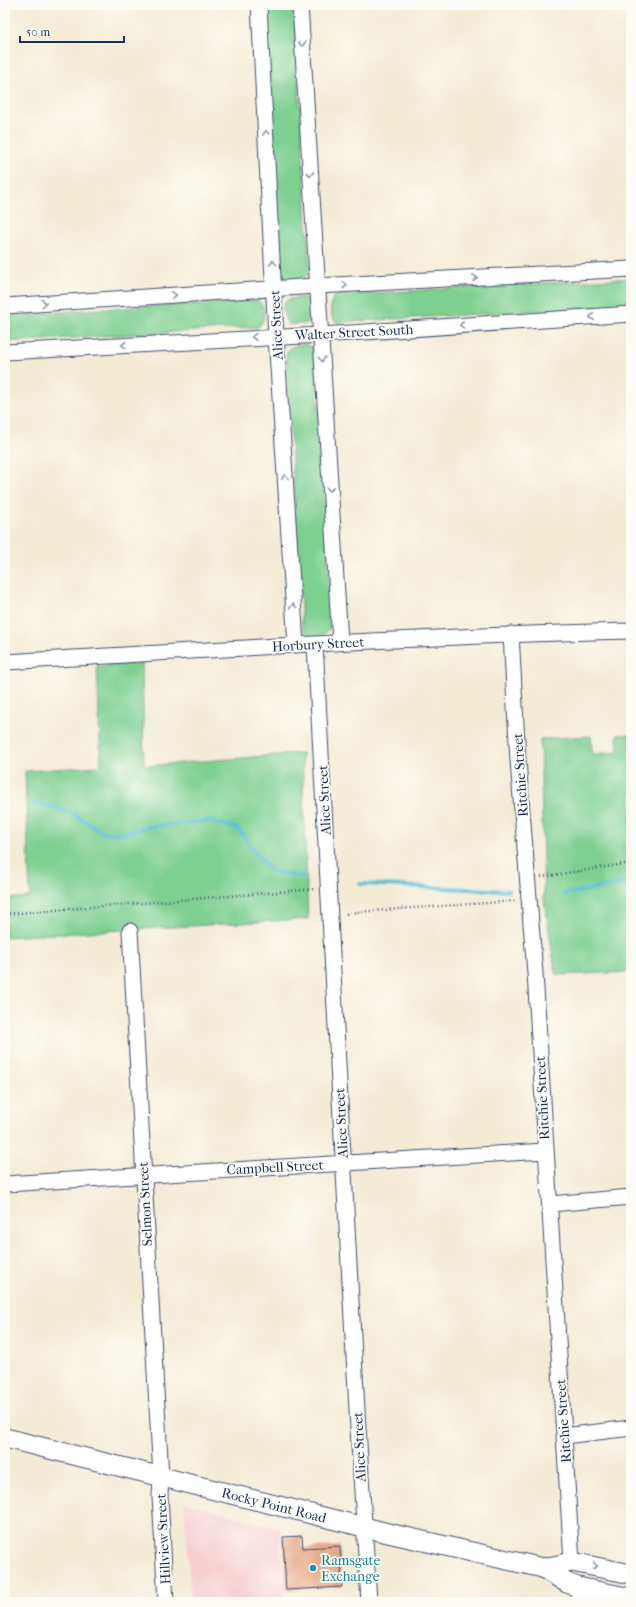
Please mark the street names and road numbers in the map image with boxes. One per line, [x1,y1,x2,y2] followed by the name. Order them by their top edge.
[266,290,287,361] street label: Alice Street
[293,321,414,344] street label: Walter Street South
[271,634,365,655] street label: Horbury Street
[509,732,532,817] street label: Ritchie Street
[314,765,335,836] street label: Alice Street
[532,1056,553,1140] street label: Ritchie Street
[331,1088,352,1159] street label: Alice Street
[226,1156,324,1179] street label: Campbell Street
[135,1161,156,1247] street label: Selmon Street
[552,1378,575,1463] street label: Ritchie Street
[349,1412,370,1483] street label: Alice Street
[220,1484,328,1527] street label: Rocky Point Road
[153,1493,174,1585] street label: Hillview Street

